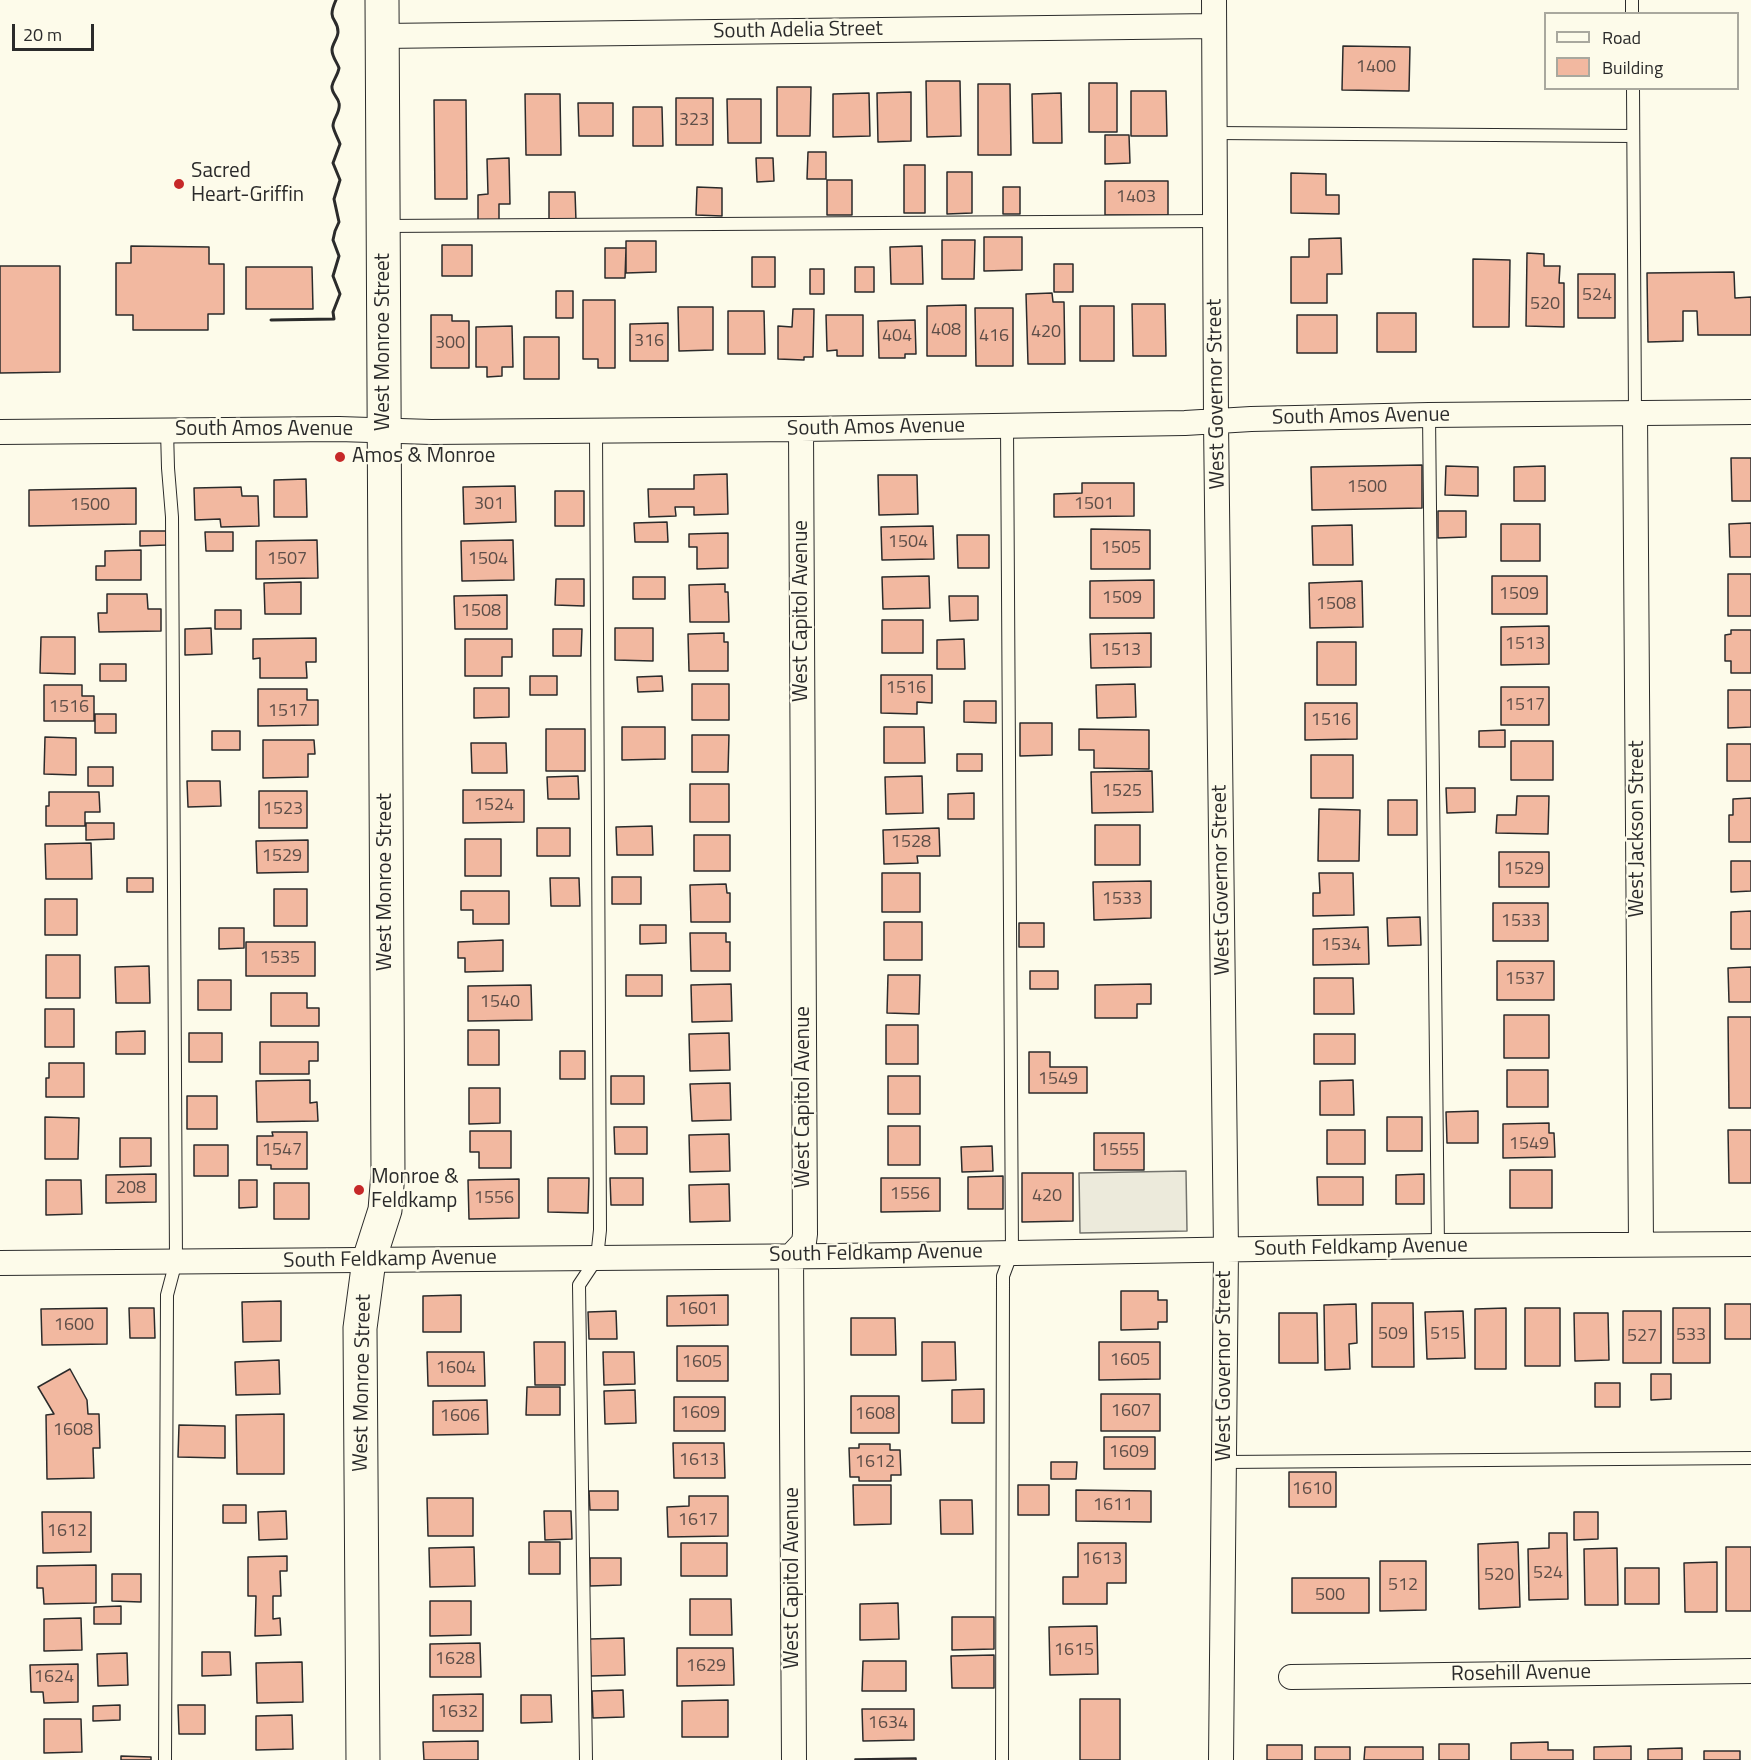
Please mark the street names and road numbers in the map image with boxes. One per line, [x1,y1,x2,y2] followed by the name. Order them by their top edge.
[713,17,883,45] street label: South Adelia Street
[371,253,397,431] street label: West Monroe Street
[1203,299,1231,489] street label: West Governor Street
[1272,403,1450,431] street label: South Amos Avenue
[787,414,965,442] street label: South Amos Avenue
[175,417,353,443] street label: South Amos Avenue
[789,520,815,702] street label: West Capitol Avenue
[1625,740,1651,918] street label: West Jackson Street
[1208,785,1236,975] street label: West Governor Street
[373,793,399,971] street label: West Monroe Street
[791,1006,817,1188] street label: West Capitol Avenue
[1254,1234,1468,1262] street label: South Feldkamp Avenue
[769,1240,983,1268] street label: South Feldkamp Avenue
[283,1246,497,1274] street label: South Feldkamp Avenue
[1212,1271,1238,1461] street label: West Governor Street
[349,1294,377,1472] street label: West Monroe Street
[780,1487,806,1669] street label: West Capitol Avenue
[1451,1660,1591,1688] street label: Rosehill Avenue

